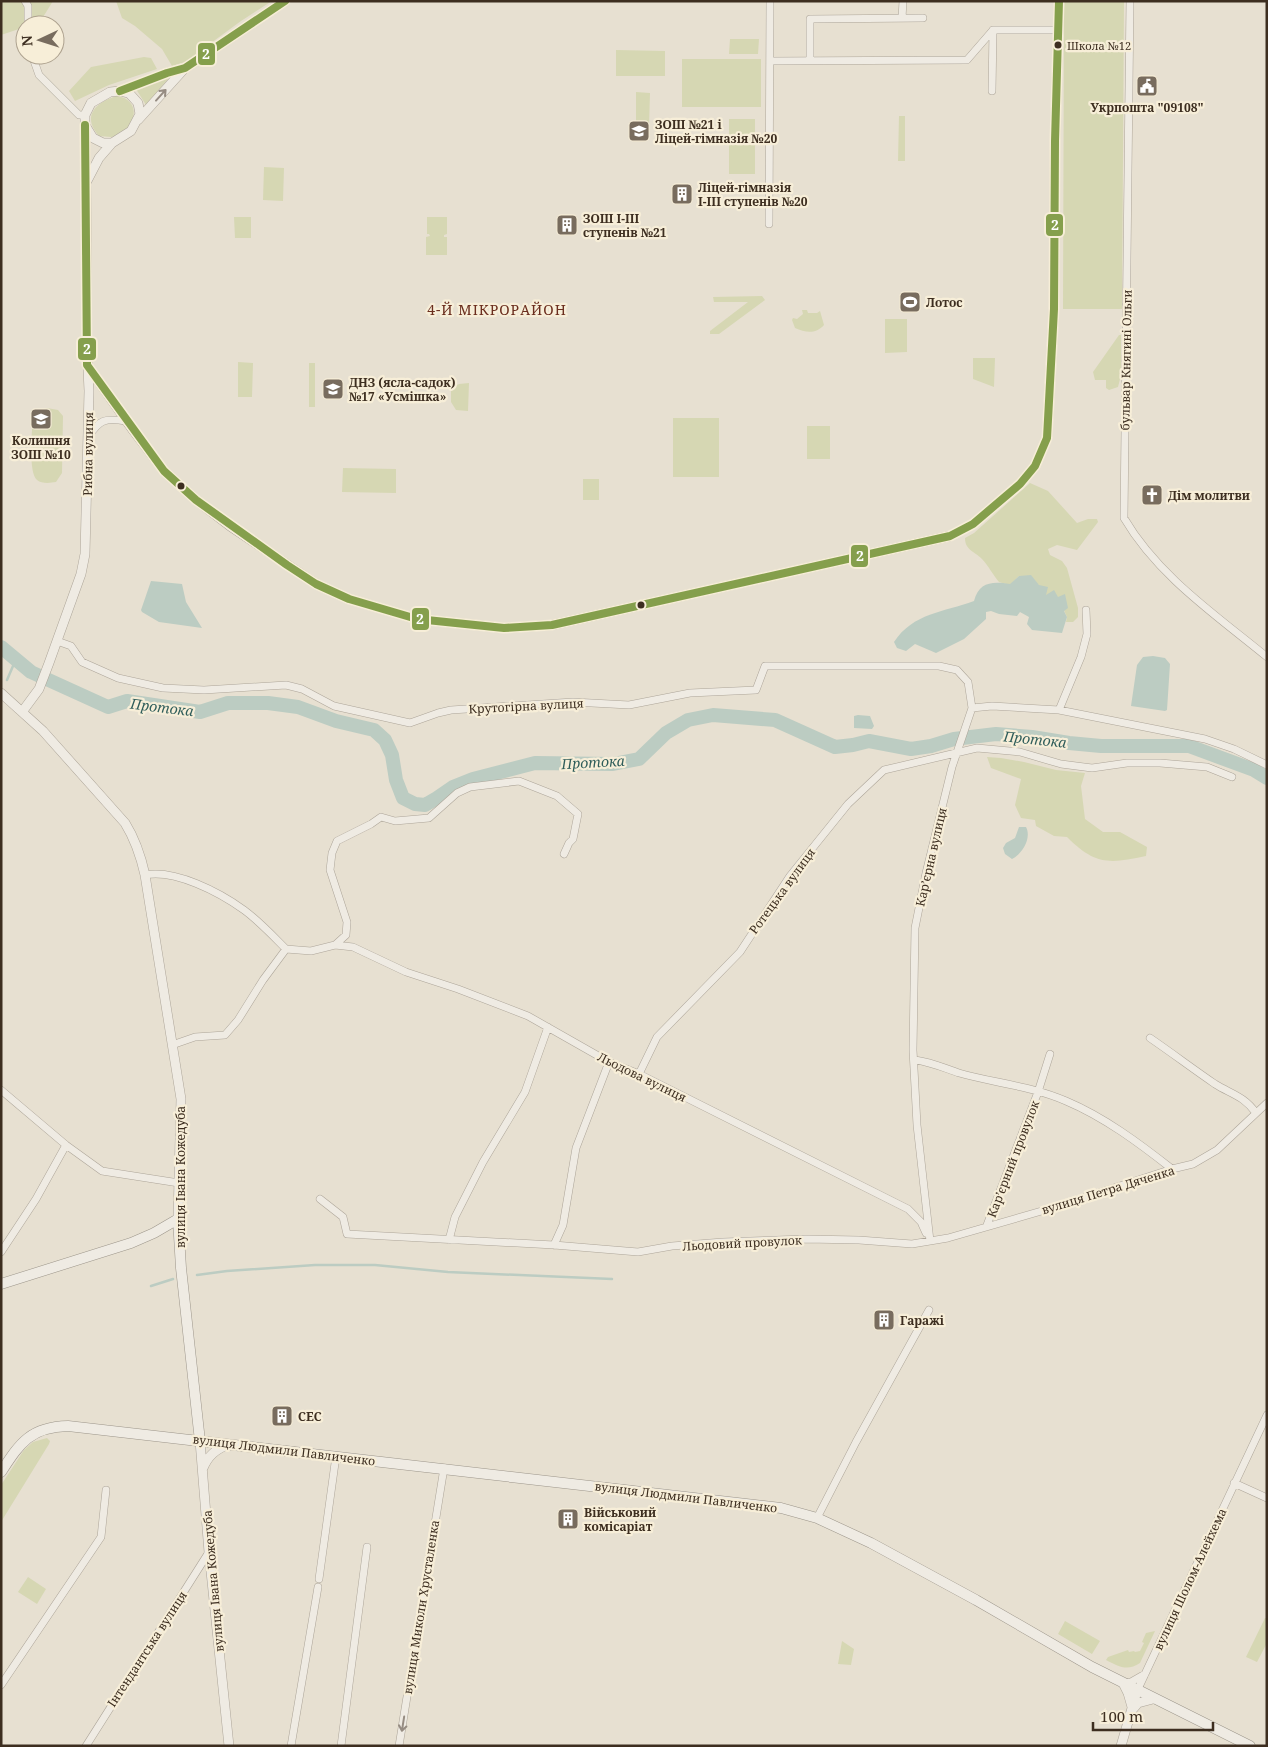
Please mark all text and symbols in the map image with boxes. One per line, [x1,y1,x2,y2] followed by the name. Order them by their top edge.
[15,15,65,65] north arrow
[17,35,36,47] text: N
[1067,38,1131,53] place label: Школа №12
[1053,40,1063,50] marker: Школа №12
[197,42,216,66] line badge: 2
[202,44,210,63] text: 2
[1135,74,1159,98] public building icon: Укрпошта "09108"
[155,89,167,102] one-way arrow
[1090,99,1204,116] place label: Укрпошта "09108"
[655,116,777,147] place label: ЗОШ №21 і Ліцей-гімназія №20
[627,119,651,143] school or university icon: ЗОШ №21 і Ліцей-гімназія №20
[698,179,808,210] place label: Ліцей-гімназія I-III ступенів №20
[670,182,694,206] building icon: Ліцей-гімназія I-III ступенів №20
[583,210,667,241] place label: ЗОШ І-ІІІ ступенів №21
[555,213,579,237] building icon: ЗОШ І-ІІІ ступенів №21
[1045,213,1064,237] line badge: 2
[1051,215,1059,234] text: 2
[1116,289,1136,431] street label: бульвар Княгині Ольги
[898,290,922,314] sports icon: Лотос
[926,294,963,311] place label: Лотос
[427,300,567,319] district label: 4-Й МІКРОРАЙОН
[77,337,97,361] line badge: 2
[83,339,91,358] text: 2
[349,374,456,405] place label: ДНЗ (ясла-садок) №17 «Усмішка»
[321,377,345,401] school or university icon: ДНЗ (ясла-садок) №17 «Усмішка»
[29,407,53,431] school or university icon: Колишня ЗОШ №10
[79,412,97,496] street label: Рибна вулиця
[11,432,71,463] place label: Колишня ЗОШ №10
[176,481,186,491] unlabelled marker
[1140,483,1164,507] church icon: Дім молитви
[1168,487,1250,504] place label: Дім молитви
[850,544,869,568] line badge: 2
[856,546,864,565] text: 2
[636,600,646,610] unlabelled marker
[411,607,430,631] line badge: 2
[416,609,424,628] text: 2
[128,694,195,720] water label: Протока
[468,694,584,718] street label: Крутогірна вулиця
[1001,726,1068,752] water label: Протока
[560,751,625,773] water label: Протока
[911,806,951,908] street label: Карʼєрна вулиця
[745,845,819,937] street label: Ротецька вулиця
[595,1048,689,1106] street label: Льодова вулиця
[983,1097,1044,1220] street label: Карʼєрний провулок
[172,1106,189,1248] street label: вулиця Івана Кожедуба
[1039,1162,1177,1218] street label: вулиця Петра Дяченка
[682,1231,803,1255] street label: Льодовий провулок
[872,1308,896,1332] building icon: Гаражі
[900,1312,945,1329] place label: Гаражі
[270,1404,294,1428] building icon: СЕС
[298,1408,322,1425] place label: СЕС
[192,1430,376,1470] street label: вулиця Людмили Павличенко
[594,1477,778,1517] street label: вулиця Людмили Павличенко
[584,1504,656,1535] place label: Військовий комісаріат
[1150,1505,1231,1653] street label: вулиця Шолом-Алейхема
[556,1507,580,1531] building icon: Військовий комісаріат
[198,1509,228,1653] street label: вулиця Івана Кожедуба
[399,1518,443,1695] street label: вулиця Миколи Хрусталенка
[103,1588,191,1710] street label: Інтендантська вулиця
[1093,1700,1213,1732] scale bar
[1100,1706,1143,1726] text: 100 m
[397,1716,407,1732] one-way arrow

